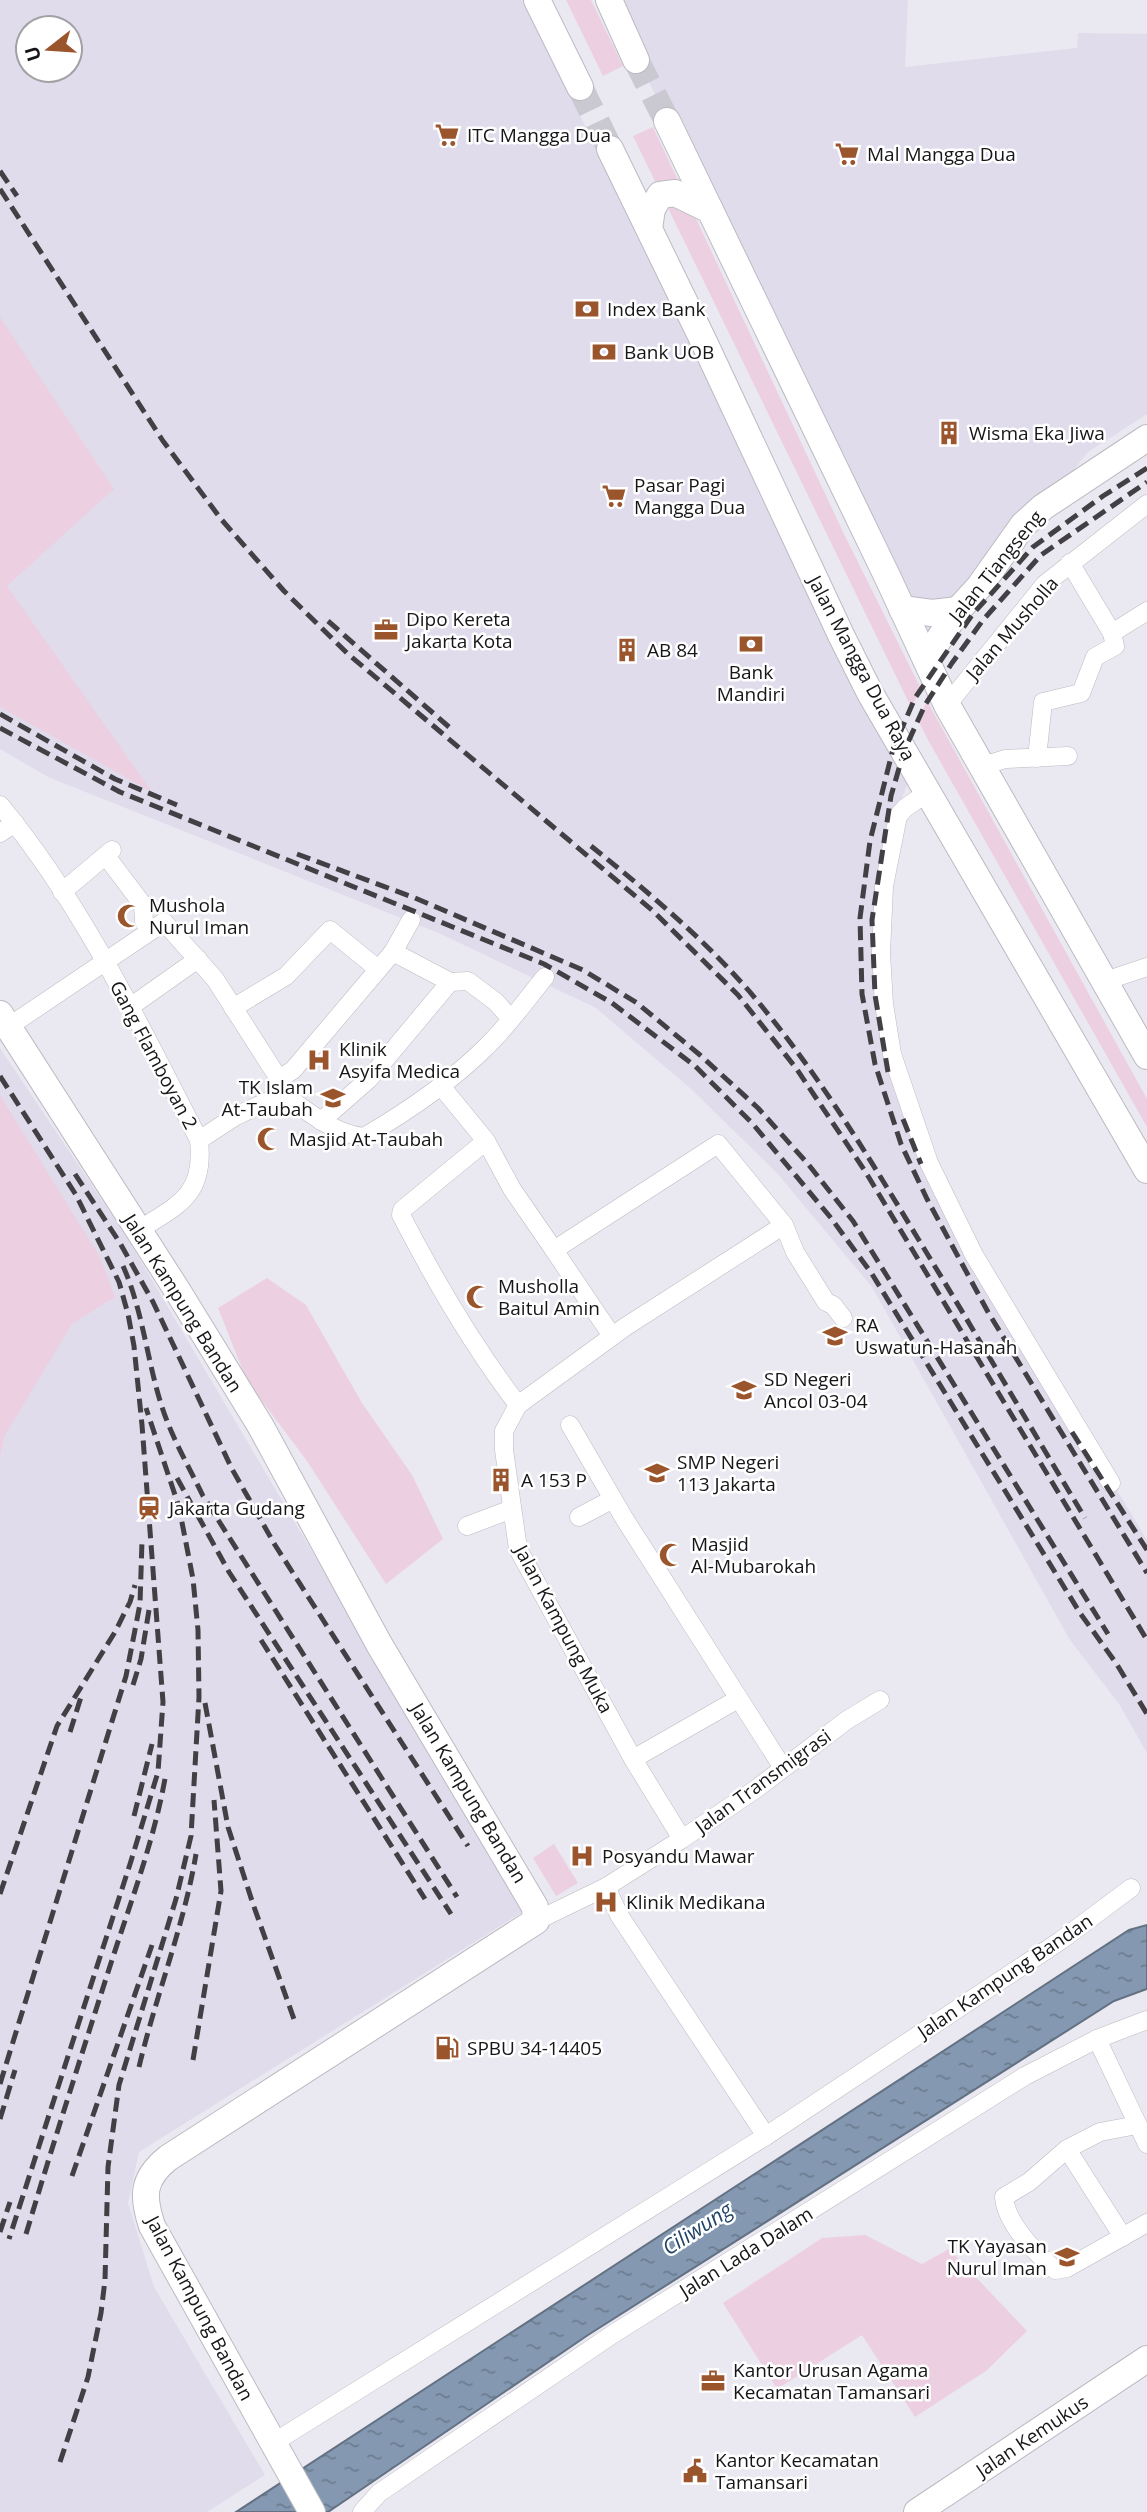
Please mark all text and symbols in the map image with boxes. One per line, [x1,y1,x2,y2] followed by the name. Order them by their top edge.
[14,14,84,84] north arrow
[18,43,47,65] text: U
[433,121,461,149] supermarket icon: ITC Mangga Dua
[467,122,611,148] place label: ITC Mangga Dua
[833,140,861,168] supermarket icon: Mal Mangga Dua
[867,141,1016,167] place label: Mal Mangga Dua
[573,295,601,323] bank icon: Index Bank
[607,296,706,322] place label: Index Bank
[590,338,618,366] bank icon: Bank UOB
[624,339,714,365] place label: Bank UOB
[935,419,963,447] building icon: Wisma Eka Jiwa
[969,420,1105,446] place label: Wisma Eka Jiwa
[634,472,745,520] place label: Pasar Pagi Mangga Dua
[600,482,628,510] supermarket icon: Pasar Pagi Mangga Dua
[942,505,1049,629] street label: Jalan Tiangseng
[801,569,922,765] street label: Jalan Mangga Dua Raya
[959,571,1064,687] street label: Jalan Musholla
[404,606,513,654] place label: Dipo Kereta Jakarta Kota
[372,616,400,644] office icon: Dipo Kereta Jakarta Kota
[737,630,765,658] bank icon: Bank Mandiri
[613,636,641,664] building icon: AB 84
[647,637,698,663] place label: AB 84
[717,659,785,707] place label: Bank Mandiri
[149,892,249,940] place label: Mushola Nurul Iman
[115,902,143,930] mosque icon: Mushola Nurul Iman
[104,976,204,1134] street label: Gang Flamboyan 2
[339,1036,460,1084] place label: Klinik Asyifa Medica
[305,1046,333,1074] hospital icon: Klinik Asyifa Medica
[222,1074,313,1122] place label: TK Islam At-Taubah
[319,1084,347,1112] school or university icon: TK Islam At-Taubah
[255,1125,283,1153] mosque icon: Masjid At-Taubah
[289,1126,443,1152] place label: Masjid At-Taubah
[116,1207,249,1397] street label: Jalan Kampung Bandan
[498,1273,600,1321] place label: Musholla Baitul Amin
[464,1283,492,1311] mosque icon: Musholla Baitul Amin
[855,1312,1017,1360] place label: RA Uswatun-Hasanah
[821,1322,849,1350] school or university icon: RA Uswatun-Hasanah
[764,1366,868,1414] place label: SD Negeri Ancol 03-04
[730,1376,758,1404] school or university icon: SD Negeri Ancol 03-04
[677,1449,779,1497] place label: SMP Negeri 113 Jakarta
[643,1459,671,1487] school or university icon: SMP Negeri 113 Jakarta
[487,1466,515,1494] building icon: A 153 P
[521,1467,587,1493] place label: A 153 P
[135,1494,163,1522] station icon: Jakarta Gudang
[167,1495,305,1521] place label: Jakarta Gudang
[691,1531,816,1579] place label: Masjid Al-Mubarokah
[508,1539,619,1718] street label: Jalan Kampung Muka
[657,1541,685,1569] mosque icon: Masjid Al-Mubarokah
[404,1696,533,1888] street label: Jalan Kampung Bandan
[688,1723,836,1840] street label: Jalan Transmigrasi
[568,1842,596,1870] hospital icon: Posyandu Mawar
[602,1843,755,1869] place label: Posyandu Mawar
[592,1888,620,1916] hospital icon: Klinik Medikana
[626,1889,766,1915] place label: Klinik Medikana
[911,1908,1098,2045] street label: Jalan Kampung Bandan
[433,2034,461,2062] fuel station icon: SPBU 34-14405
[467,2035,602,2061] place label: SPBU 34-14405
[657,2194,738,2261] water label: Ciliwung
[673,2201,818,2304] street label: Jalan Lada Dalam
[139,2209,260,2405] street label: Jalan Kampung Bandan
[947,2233,1047,2281] place label: TK Yayasan Nurul Iman
[1053,2243,1081,2271] school or university icon: TK Yayasan Nurul Iman
[733,2357,930,2405] place label: Kantor Urusan Agama Kecamatan Tamansari
[699,2367,727,2395] office icon: Kantor Urusan Agama Kecamatan Tamansari
[969,2389,1093,2484] street label: Jalan Kemukus
[715,2447,879,2495] place label: Kantor Kecamatan Tamansari
[681,2457,709,2485] public building icon: Kantor Kecamatan Tamansari

